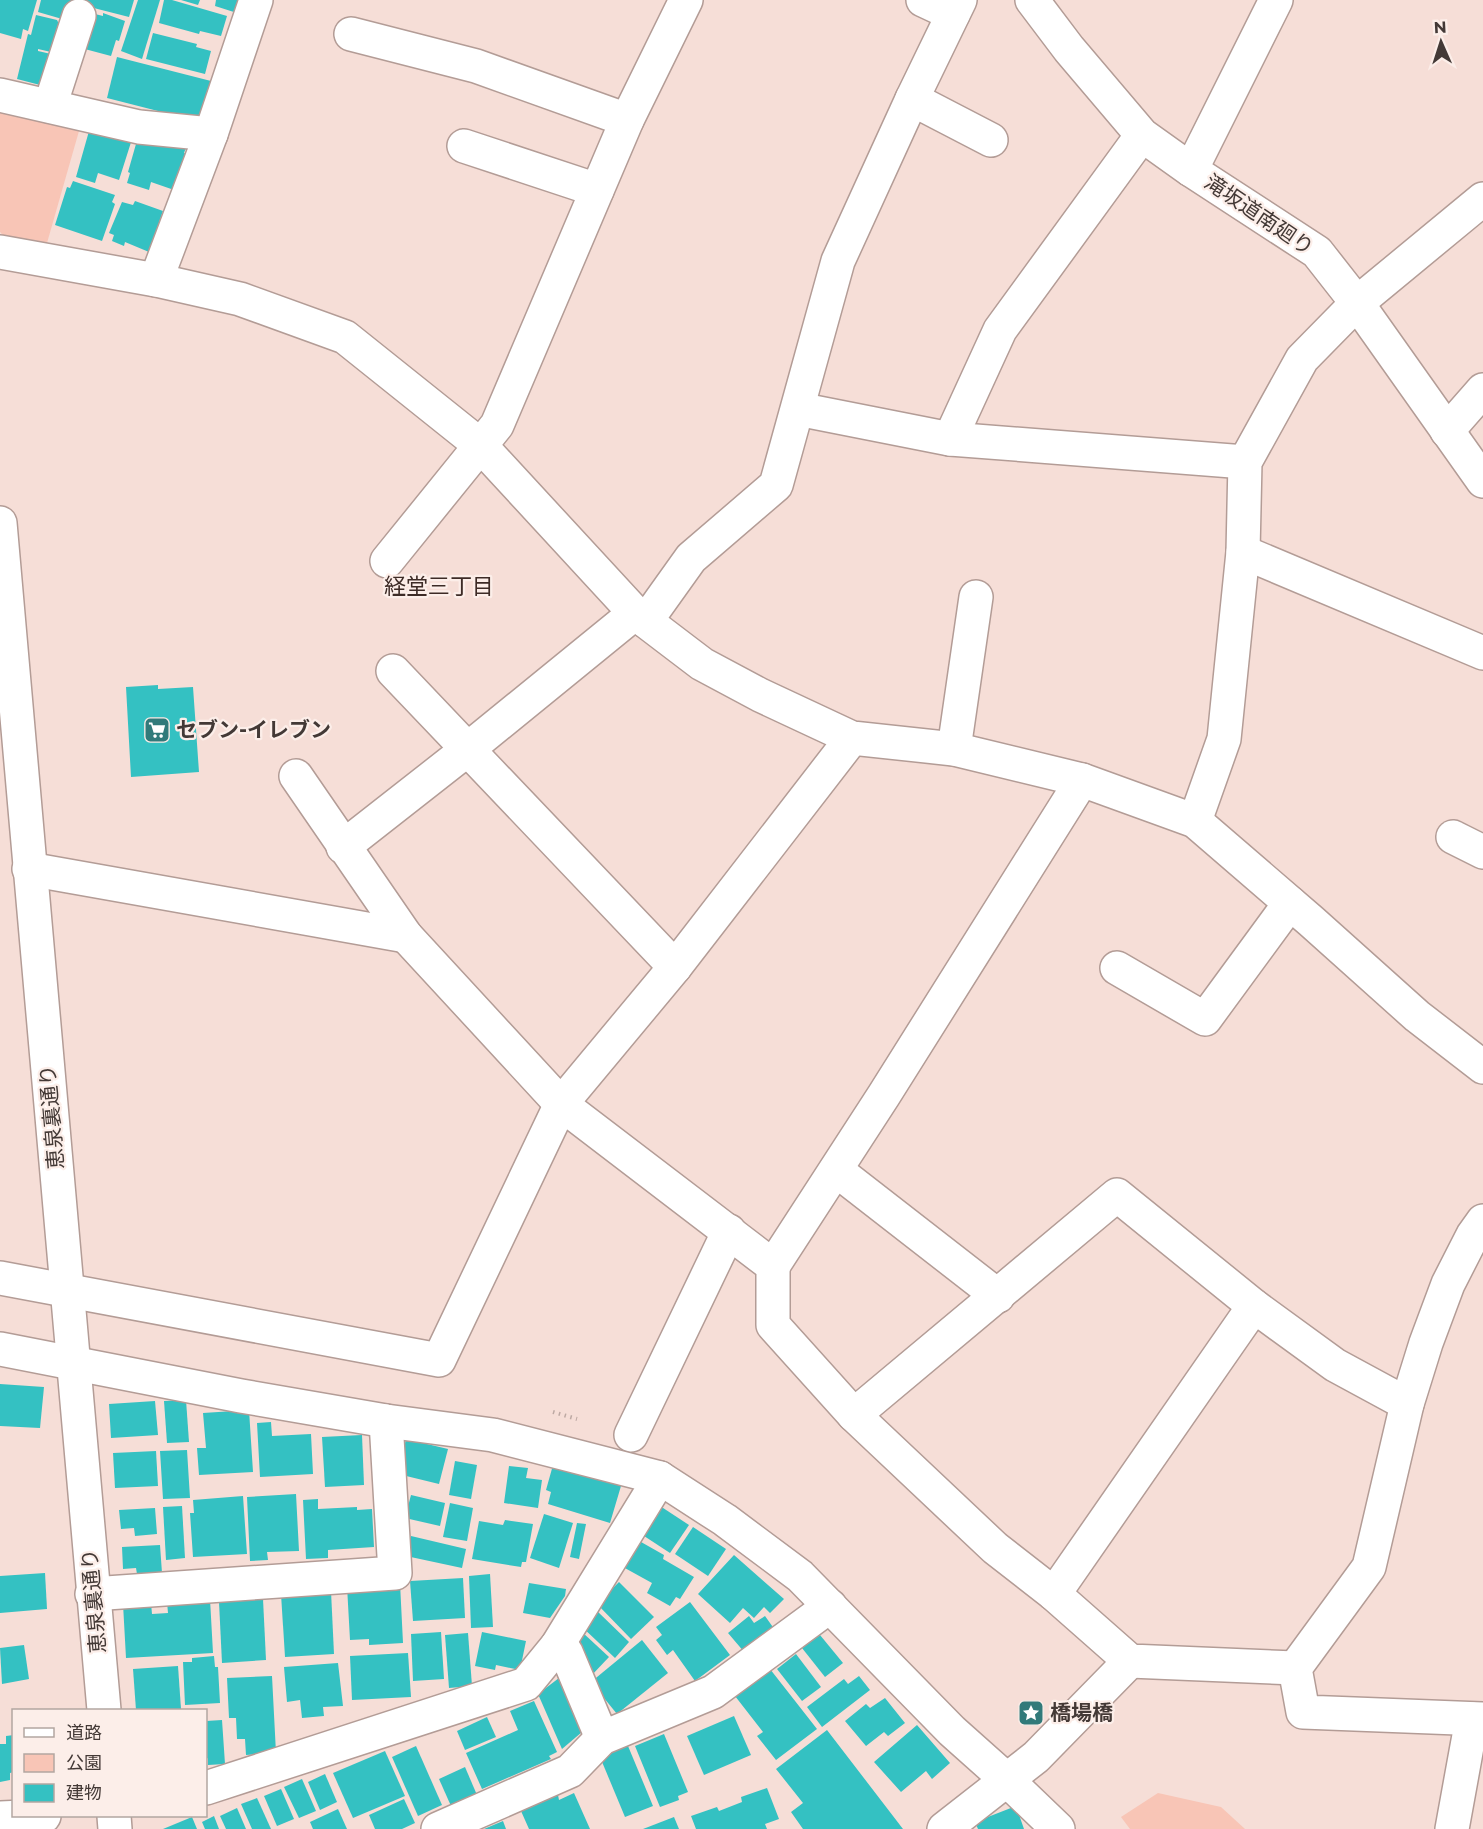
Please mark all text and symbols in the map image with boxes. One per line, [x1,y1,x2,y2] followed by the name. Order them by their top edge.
[1411,12,1471,72] north arrow
[1433,18,1447,37] text: N
[1200,169,1318,260] street label: 滝坂道南廻り
[384,573,494,600] district label: 経堂三丁目
[142,715,172,745] supermarket icon: セブン-イレブン
[176,717,331,742] place label: セブン-イレブン
[34,1064,69,1170] street label: 恵泉裏通り
[76,1548,111,1654] street label: 恵泉裏通り
[1016,1698,1046,1728] place icon: 橋場橋
[1050,1700,1113,1725] place label: 橋場橋
[12,1709,207,1817] legend
[66,1722,102,1744] text: 道路
[66,1752,102,1774] text: 公園
[66,1782,102,1804] text: 建物

